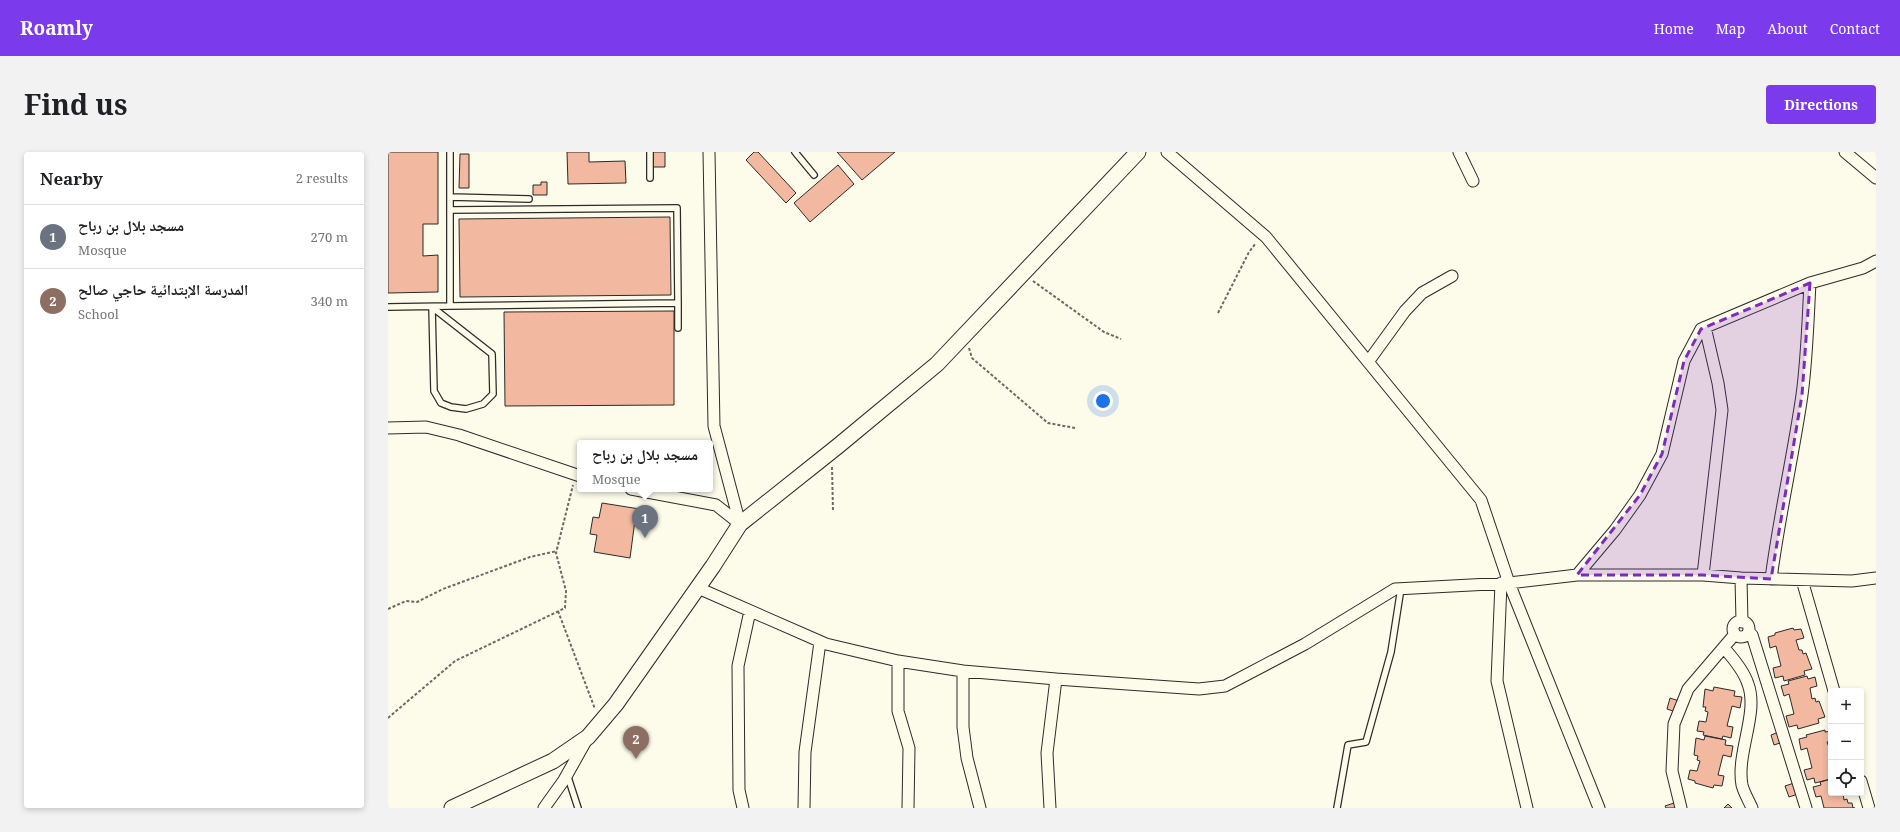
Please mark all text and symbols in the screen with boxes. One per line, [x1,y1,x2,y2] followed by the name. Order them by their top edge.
[20,15,93,41] text: Roamly
[1654,19,1694,38] text: Home
[1716,19,1745,38] text: Map
[1767,19,1808,38] text: About
[1830,19,1880,38] text: Contact
[24,85,128,123] text: Find us
[1766,85,1876,124] button: Directions
[40,167,103,190] text: Nearby
[296,169,348,187] text: 2 results
[78,215,184,235] text: مسجد بلال بن رباح
[49,228,57,246] text: 1
[311,228,348,246] text: 270 m
[78,241,127,259] text: Mosque
[78,279,248,299] text: المدرسة الإبتدائية حاجي صالح
[49,292,57,310] text: 2
[311,292,348,310] text: 340 m
[78,305,119,323] text: School
[1093,391,1113,411] your location
[577,440,713,492] popup
[592,444,698,464] text: مسجد بلال بن رباح
[592,470,641,488] text: Mosque
[632,505,658,538] pin: 1
[1828,688,1864,796] map controls
[1828,688,1864,724] button: +
[1828,724,1864,760] button: −
[623,726,649,759] pin: 2
[1828,760,1864,796] button: locate

